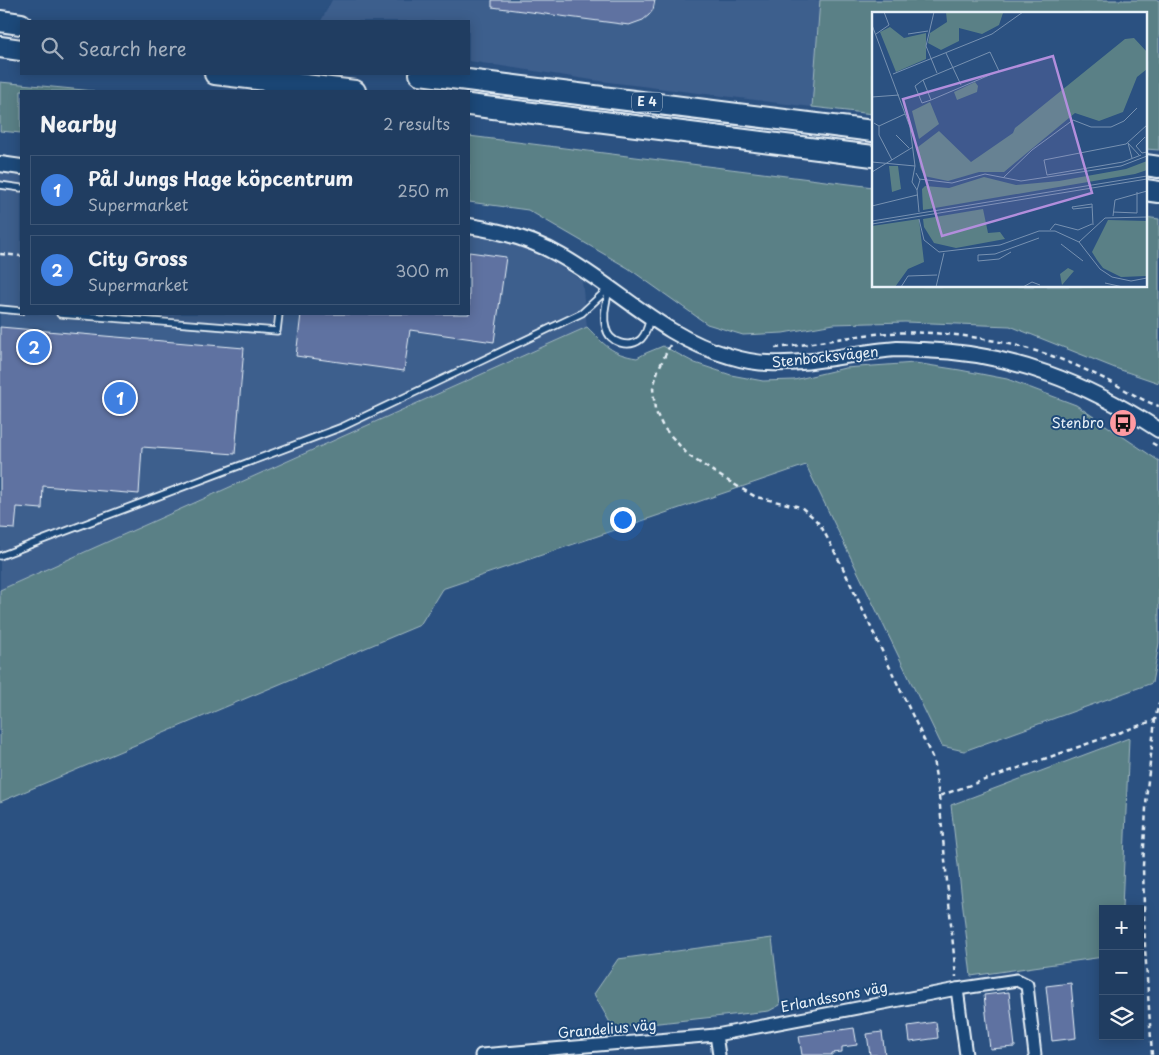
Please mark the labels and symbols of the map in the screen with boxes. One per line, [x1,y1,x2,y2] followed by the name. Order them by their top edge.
[872,12,1146,288] inset map
[632,92,662,111] road number: E 4
[18,328,50,366] pin: 2
[771,340,879,373] street label: Stenbocksvägen
[104,379,136,417] pin: 1
[1108,408,1138,438] bus stop icon: Stenbro
[1052,412,1104,433] place label: Stenbro
[610,507,636,533] your location
[779,976,889,1017] street label: Erlandssons väg
[557,1014,657,1043] street label: Grandelius väg

